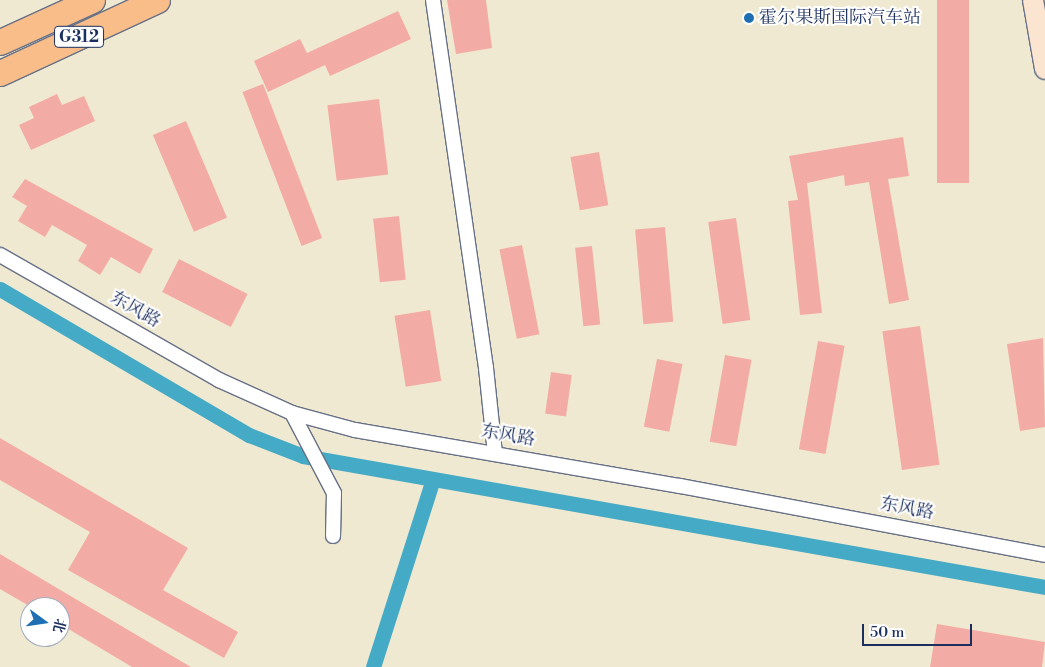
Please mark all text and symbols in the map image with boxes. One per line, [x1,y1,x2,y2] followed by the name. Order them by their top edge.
[759,7,921,29] place label: 霍尔果斯国际汽车站
[743,12,755,24] marker: 霍尔果斯国际汽车站
[54,24,104,51] road number: G312
[106,287,164,333] street label: 东风路
[480,421,536,451] street label: 东风路
[878,493,936,525] street label: 东风路
[20,597,70,647] north arrow
[865,614,975,646] scale bar
[48,616,69,634] text: 北
[870,623,904,642] text: 50 m

